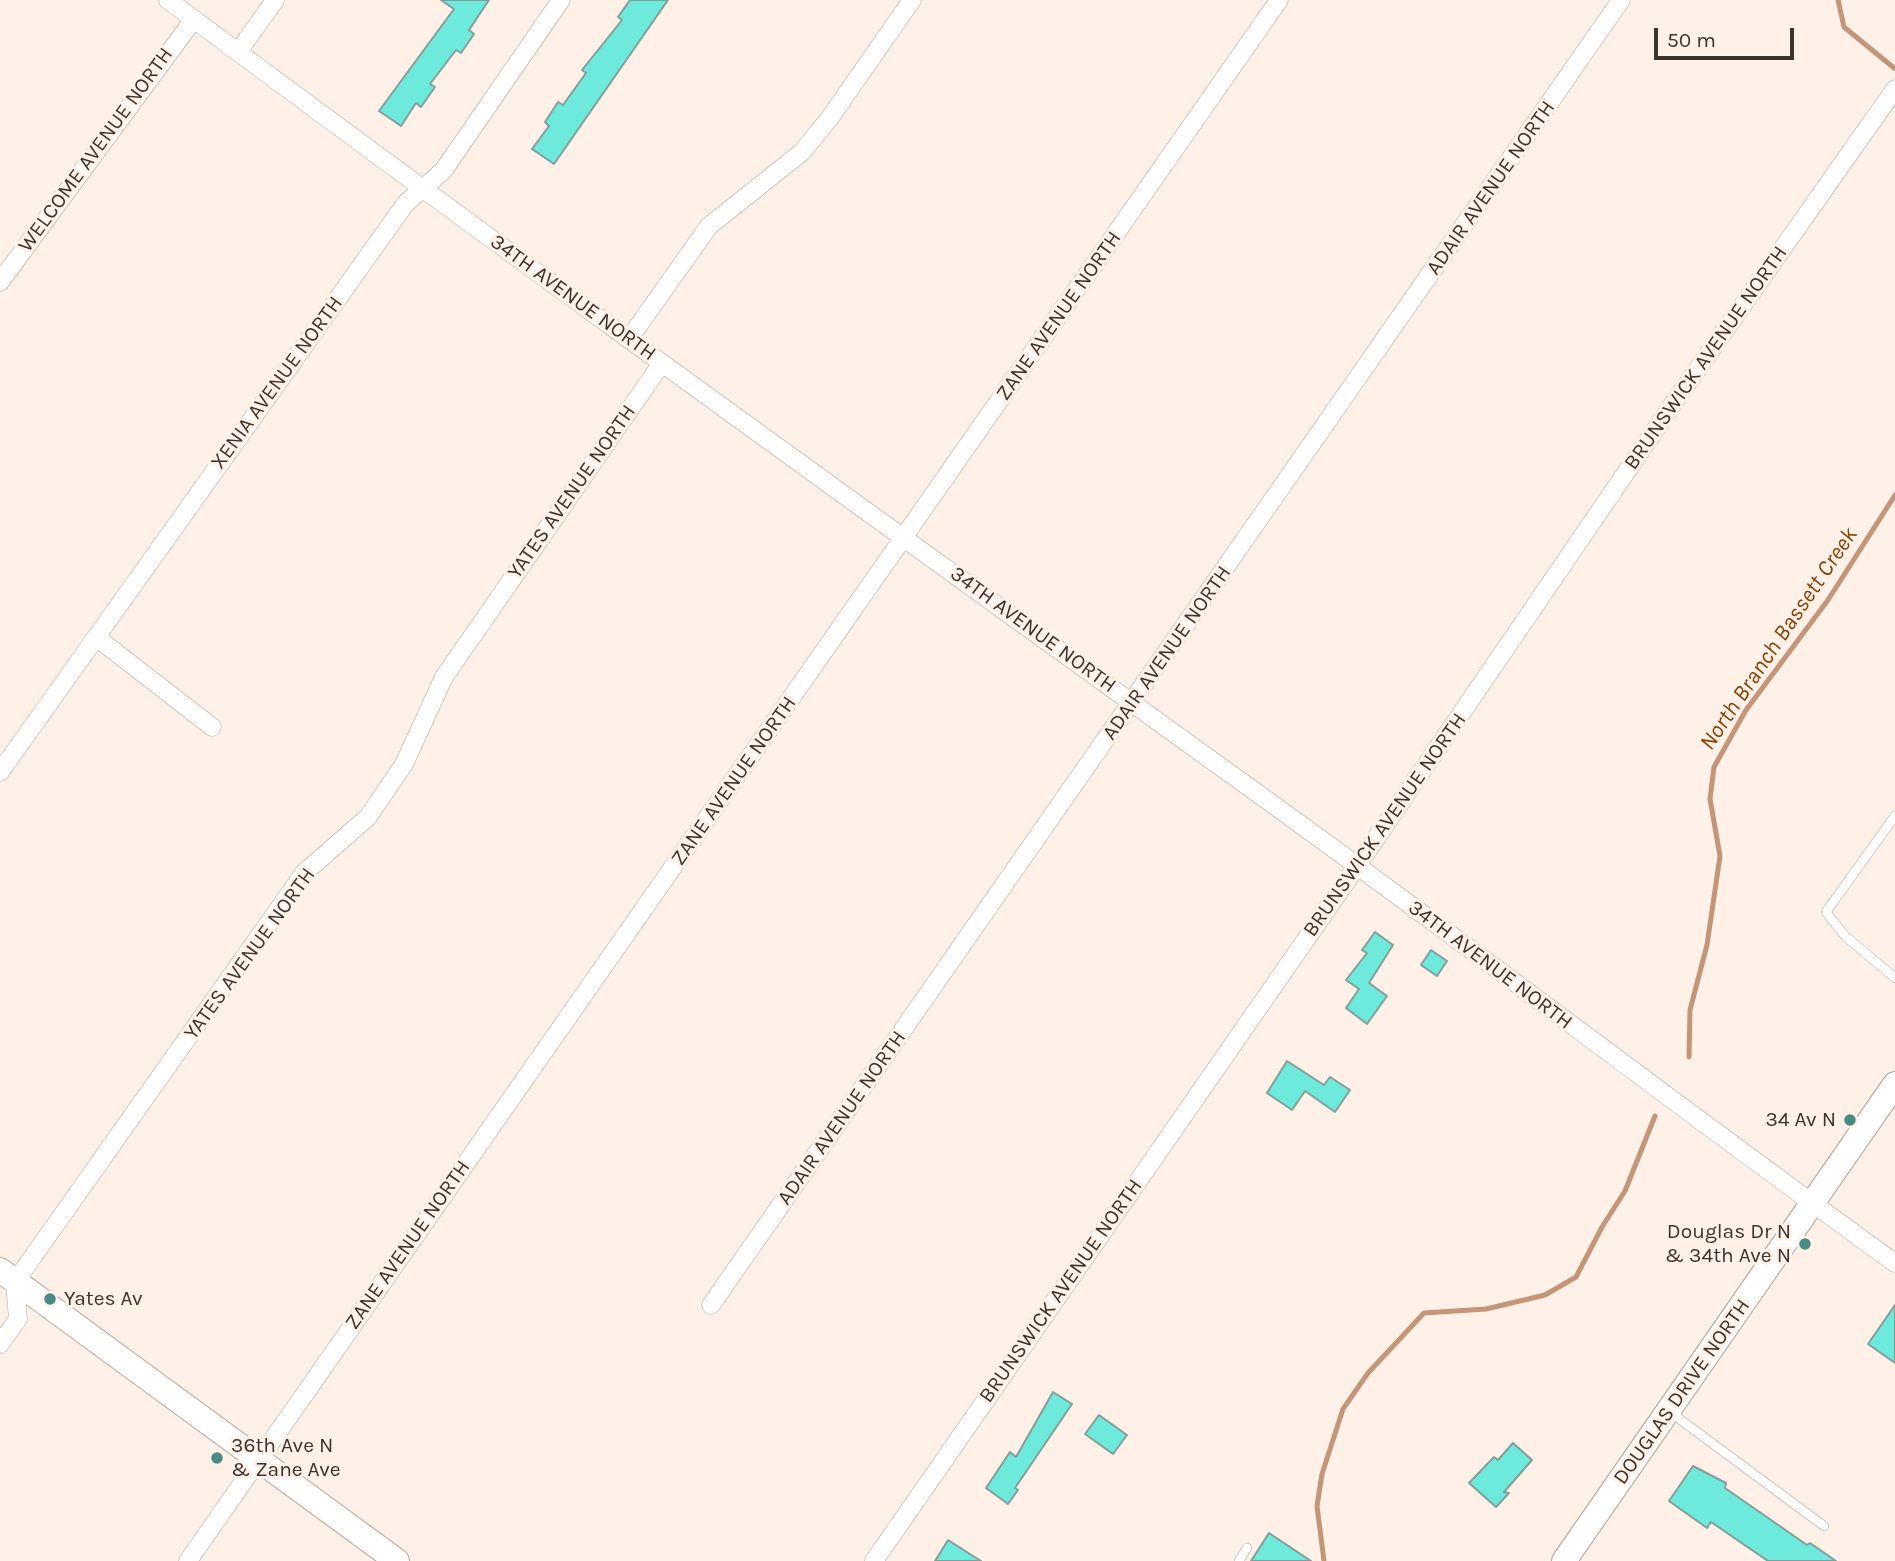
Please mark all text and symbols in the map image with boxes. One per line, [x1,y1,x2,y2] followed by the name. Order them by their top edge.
[1657,14,1797,58] scale bar
[1667,28,1716,52] text: 50 m
[13,43,179,257] street label: WELCOME AVENUE NORTH
[1421,96,1561,280] street label: ADAIR AVENUE NORTH
[991,226,1127,406] street label: ZANE AVENUE NORTH
[485,229,661,367] street label: 34TH AVENUE NORTH
[1619,241,1793,475] street label: BRUNSWICK AVENUE NORTH
[206,292,348,474] street label: XENIA AVENUE NORTH
[502,400,642,584] street label: YATES AVENUE NORTH
[1694,523,1864,755] water label: North Branch Bassett Creek
[945,561,1121,699] street label: 34TH AVENUE NORTH
[1097,561,1237,745] street label: ADAIR AVENUE NORTH
[666,691,802,871] street label: ZANE AVENUE NORTH
[1298,708,1472,942] street label: BRUNSWICK AVENUE NORTH
[179,863,321,1045] street label: YATES AVENUE NORTH
[1403,895,1577,1035] street label: 34TH AVENUE NORTH
[772,1026,912,1210] street label: ADAIR AVENUE NORTH
[1765,1107,1836,1133] place label: 34 Av N
[1842,1112,1858,1128] marker: 34 Av N
[340,1155,476,1335] street label: ZANE AVENUE NORTH
[974,1174,1148,1408] street label: BRUNSWICK AVENUE NORTH
[1665,1219,1791,1269] place label: Douglas Dr N & 34th Ave N
[1797,1236,1813,1252] marker: Douglas Dr N & 34th Ave N
[64,1286,143,1312] place label: Yates Av
[42,1291,58,1307] marker: Yates Av
[1608,1294,1756,1490] street label: DOUGLAS DRIVE NORTH
[231,1433,341,1483] place label: 36th Ave N & Zane Ave
[209,1450,225,1466] marker: 36th Ave N & Zane Ave

